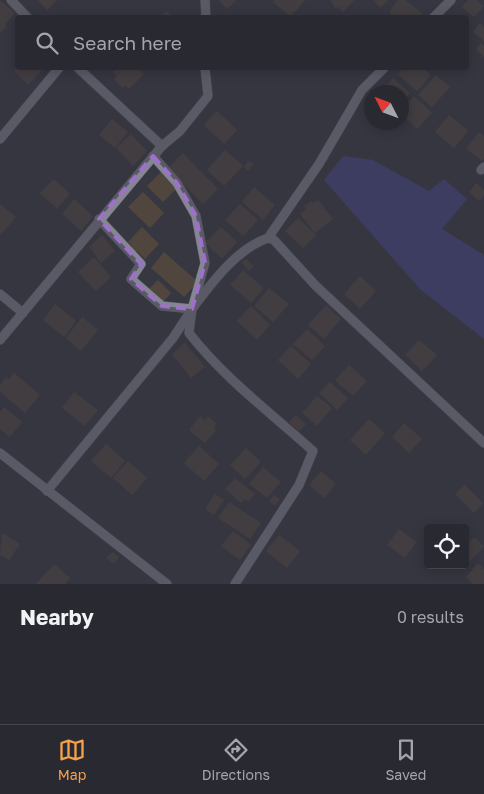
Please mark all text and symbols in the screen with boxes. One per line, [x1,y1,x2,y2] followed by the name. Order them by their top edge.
[15,15,469,70] search box
[33,29,61,57] icon: search
[73,31,182,54] text: Search here
[364,85,409,130] north arrow
[424,524,469,569] map controls
[424,524,469,569] button: locate
[20,604,94,630] text: Nearby
[397,607,464,627] text: 0 results
[58,736,86,783] tab: Map
[202,736,270,783] tab: Directions
[385,736,426,783] tab: Saved

